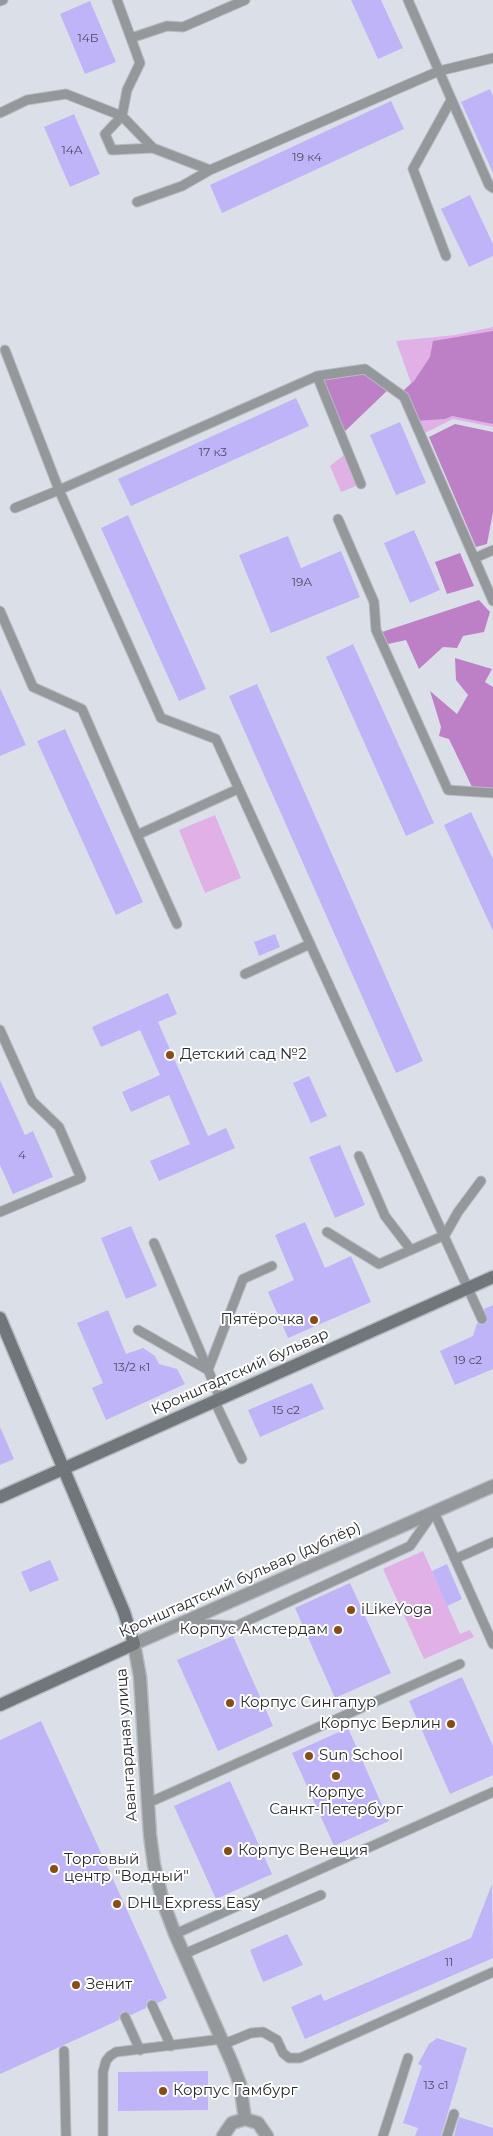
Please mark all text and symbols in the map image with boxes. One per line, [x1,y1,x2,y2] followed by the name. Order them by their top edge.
[78,31,98,45] house number: 14Б
[61,143,83,157] house number: 14А
[292,150,322,164] house number: 19 к4
[199,445,227,459] house number: 17 к3
[292,575,312,589] house number: 19А
[180,1046,307,1064] place label: Детский сад №2
[164,1049,176,1061] marker: Детский сад №2
[18,1148,26,1162] house number: 4
[220,1311,304,1329] place label: Пятёрочка
[308,1314,320,1326] marker: Пятёрочка
[149,1325,331,1419] street label: Кронштадтский бульвар
[454,1353,482,1367] house number: 19 с2
[114,1360,150,1374] house number: 13/2 к1
[272,1403,300,1417] house number: 15 с2
[116,1518,364,1642] street label: Кронштадтский бульвар (дублёр)
[361,1601,432,1619] place label: iLikeYoga
[345,1604,357,1616] marker: iLikeYoga
[180,1621,328,1639] place label: Корпус Амстердам
[332,1624,344,1636] marker: Корпус Амстердам
[113,1668,141,1822] street label: Авангардная улица
[240,1694,376,1712] place label: Корпус Сингапур
[224,1697,236,1709] marker: Корпус Сингапур
[320,1715,441,1733] place label: Корпус Берлин
[445,1718,457,1730] marker: Корпус Берлин
[319,1747,403,1765] place label: Sun School
[303,1750,315,1762] marker: Sun School
[330,1770,342,1782] marker: Корпус Санкт-Петербург
[269,1784,403,1819] place label: Корпус Санкт-Петербург
[238,1842,368,1860] place label: Корпус Венеция
[222,1845,234,1857] marker: Корпус Венеция
[64,1851,189,1886] place label: Торговый центр "Водный"
[48,1863,60,1875] marker: Торговый центр "Водный"
[127,1895,260,1913] place label: DHL Express Easy
[111,1898,123,1910] marker: DHL Express Easy
[445,1955,453,1969] house number: 11
[86,1976,132,1994] place label: Зенит
[70,1979,82,1991] marker: Зенит
[423,2078,449,2092] house number: 13 с1
[173,2082,298,2100] place label: Корпус Гамбург
[157,2085,169,2097] marker: Корпус Гамбург

